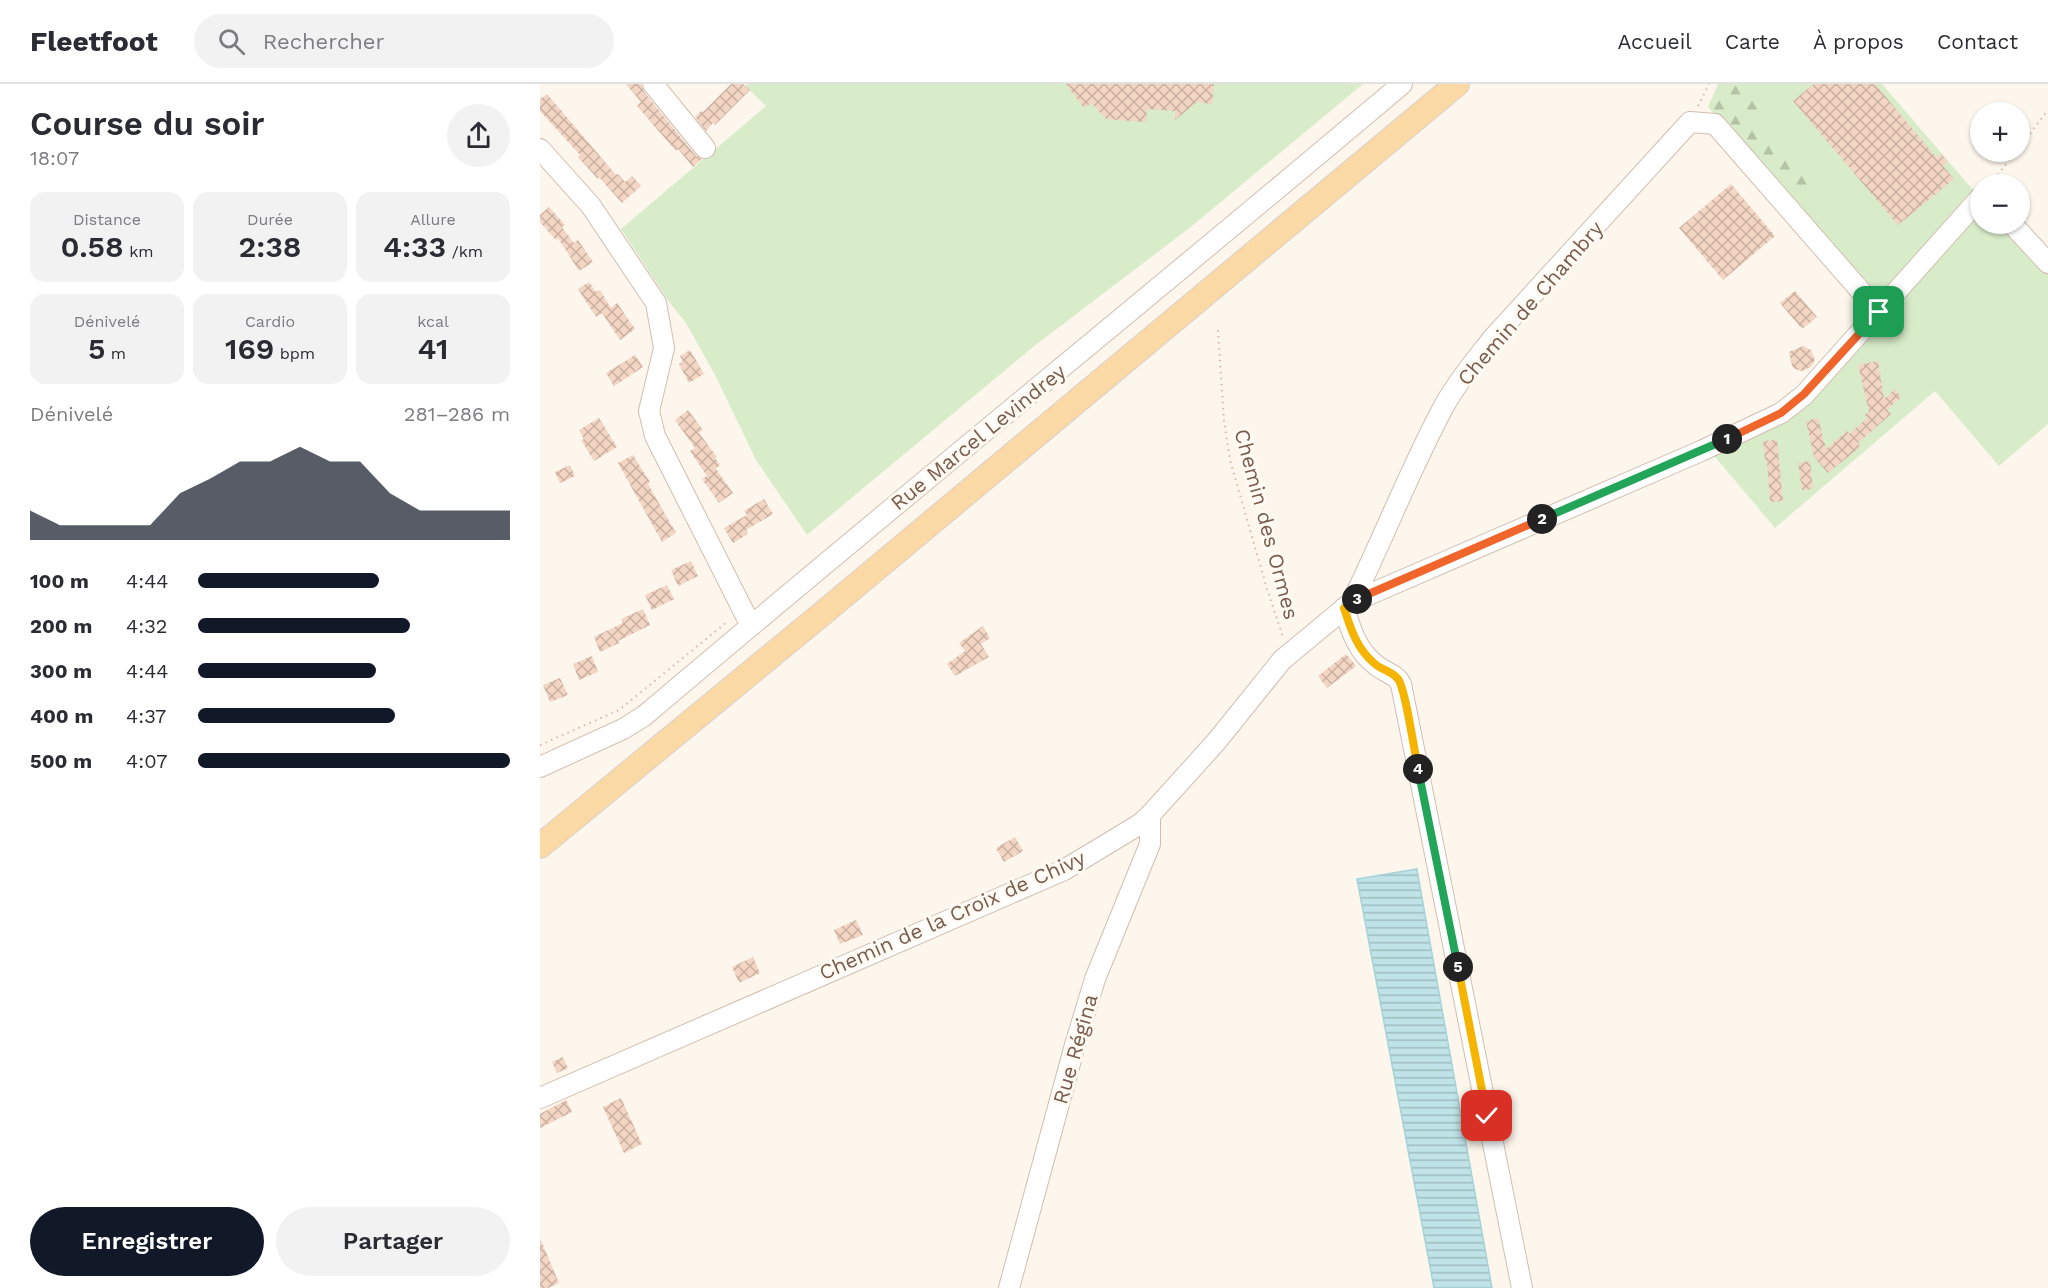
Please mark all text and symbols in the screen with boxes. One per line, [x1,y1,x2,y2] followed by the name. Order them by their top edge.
[194,14,614,68] search box
[30,25,158,58] text: Fleetfoot
[215,25,248,58] icon: search
[263,29,385,54] text: Rechercher
[1617,29,1692,54] text: Accueil
[1725,29,1780,54] text: Carte
[1813,29,1904,54] text: À propos
[1937,29,2018,54] text: Contact
[1970,102,2030,234] map controls
[1970,102,2030,162] button: +
[30,104,265,143] text: Course du soir
[447,104,510,167] button: share
[30,146,79,170] text: 18:07
[1970,174,2030,234] button: −
[73,210,141,229] text: Distance
[247,210,293,229] text: Durée
[410,210,456,229] text: Allure
[1452,216,1608,390] street label: Chemin de Chambry
[61,229,124,264] text: 0.58
[238,229,302,264] text: 2:38
[383,229,446,264] text: 4:33
[124,242,154,261] text: km
[446,242,483,261] text: /km
[1853,286,1904,337] pin
[1862,295,1895,328] icon: arrive
[74,312,140,331] text: Dénivelé
[245,312,295,331] text: Cardio
[417,312,449,331] text: kcal
[88,331,105,366] text: 5
[225,331,274,366] text: 169
[418,331,448,366] text: 41
[105,344,126,363] text: m
[274,344,315,363] text: bpm
[885,359,1071,515] street label: Rue Marcel Levindrey
[30,402,113,426] text: Dénivelé
[404,402,510,426] text: 281–286 m
[1712,424,1742,454] pin: 1
[1230,426,1304,622] street label: Chemin des Ormes
[1724,429,1730,448] text: 1
[1527,504,1557,534] pin: 2
[1537,509,1547,528] text: 2
[30,569,89,593] text: 100 m
[126,569,169,593] text: 4:44
[1342,584,1372,614] pin: 3
[1352,589,1362,608] text: 3
[30,614,92,638] text: 200 m
[126,614,167,638] text: 4:32
[30,659,92,683] text: 300 m
[126,659,169,683] text: 4:44
[30,704,93,728] text: 400 m
[126,704,166,728] text: 4:37
[30,749,92,773] text: 500 m
[126,749,167,773] text: 4:07
[1403,754,1433,784] pin: 4
[1413,759,1423,778] text: 4
[815,845,1089,985] street label: Chemin de la Croix de Chivy
[1443,952,1473,982] pin: 5
[1453,957,1463,976] text: 5
[1047,991,1103,1107] street label: Rue Régina
[1461,1090,1512,1141] pin
[1470,1099,1503,1132] icon: check
[30,1207,264,1276] button: Enregistrer
[276,1207,510,1276] button: Partager

